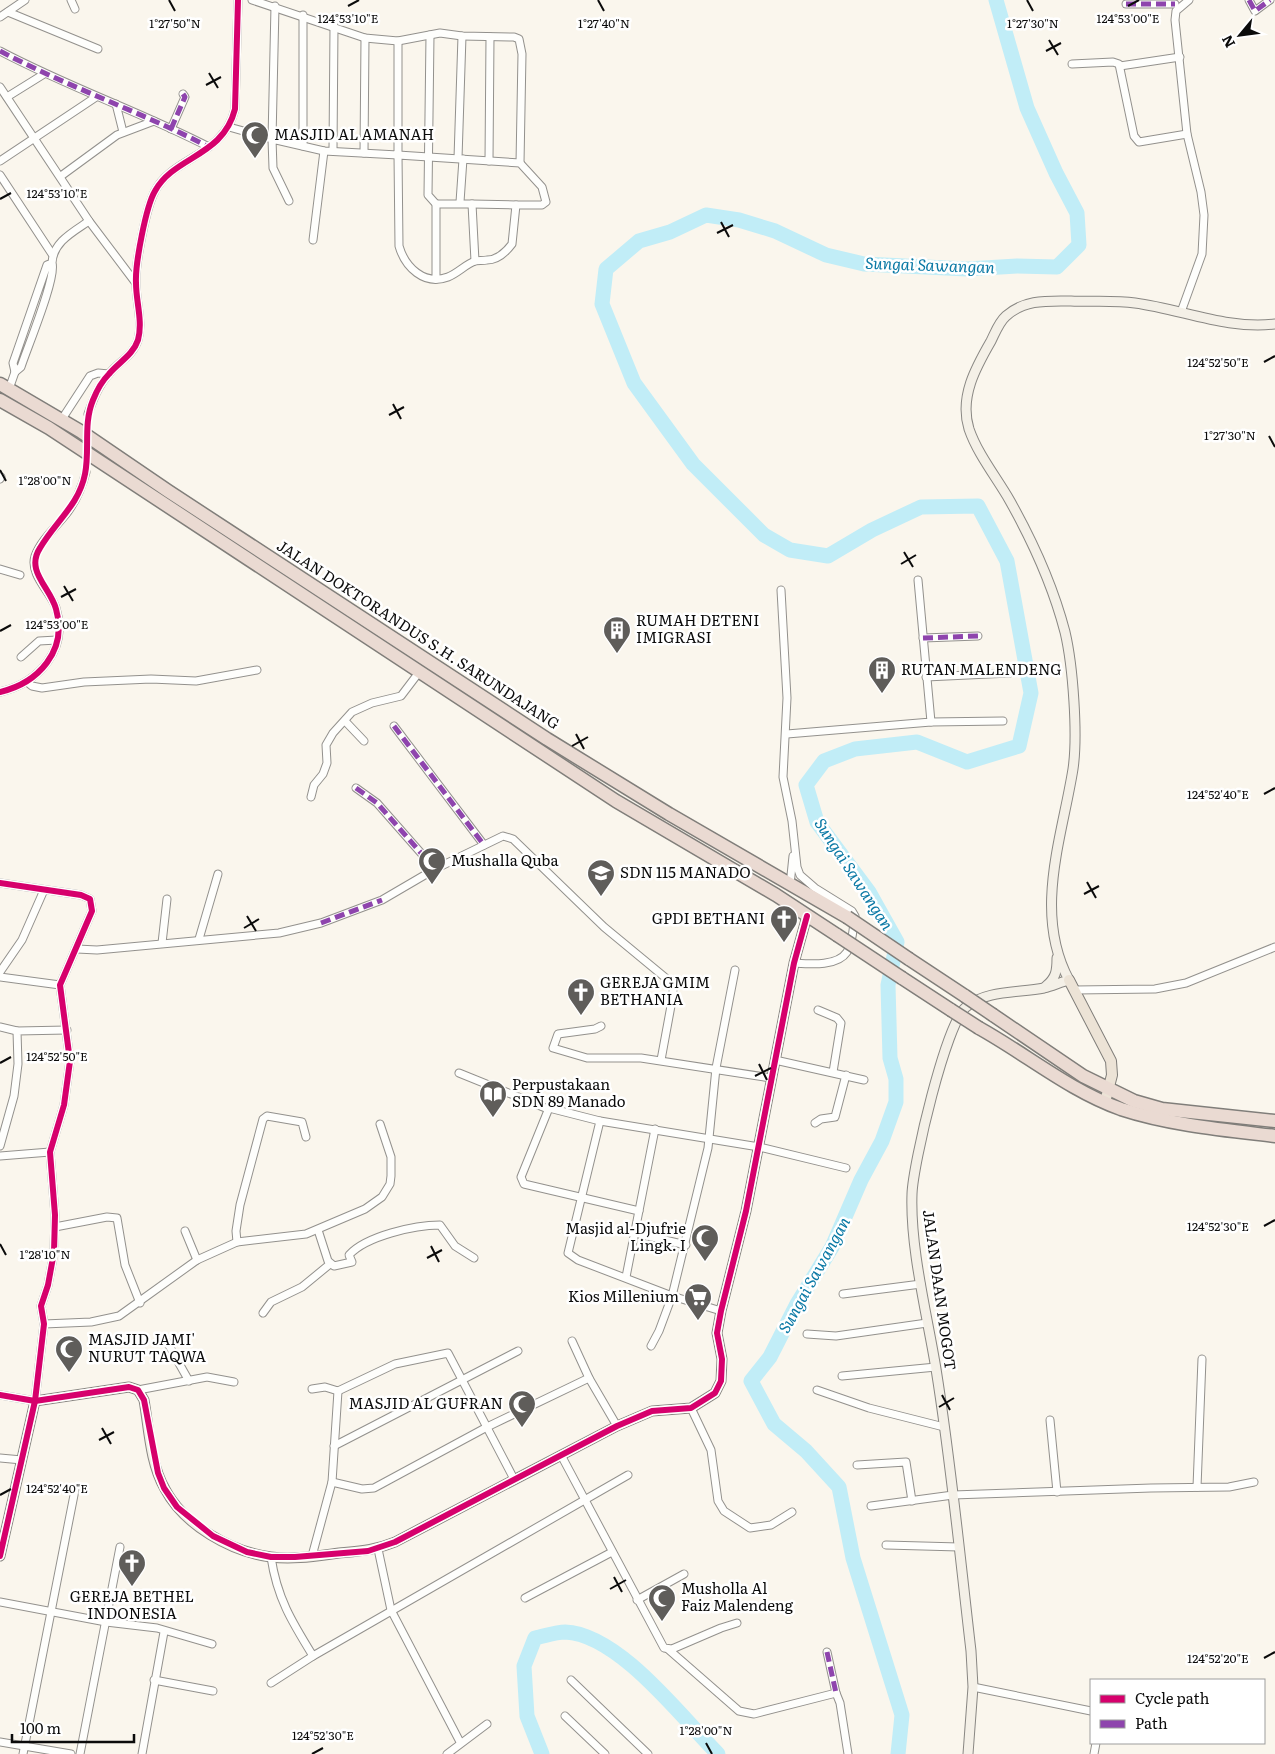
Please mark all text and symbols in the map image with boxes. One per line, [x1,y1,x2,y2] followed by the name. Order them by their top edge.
[318,9,379,27] text: 124°53'10"E
[1097,9,1160,27] text: 124°53'00"E
[1215,10,1265,60] north arrow
[149,14,201,32] text: 1°27'50"N
[578,14,630,32] text: 1°27'40"N
[1007,14,1059,32] text: 1°27'30"N
[1216,32,1239,52] text: N
[240,120,270,159] mosque icon: MASJID AL AMANAH
[274,122,434,145] place label: MASJID AL AMANAH
[27,184,88,202] text: 124°53'10"E
[865,250,996,278] water label: Sungai Sawangan
[1187,353,1249,371] text: 124°52'50"E
[1204,426,1256,444] text: 1°27'30"N
[19,471,71,489] text: 1°28'00"N
[273,533,565,734] street label: JALAN DOKTORANDUS S.H. SARUNDAJANG
[636,608,760,648] place label: RUMAH DETENI IMIGRASI
[26,615,89,633] text: 124°53'00"E
[602,615,632,654] building icon: RUMAH DETENI IMIGRASI
[867,655,897,694] building icon: RUTAN MALENDENG
[901,657,1062,680] place label: RUTAN MALENDENG
[1187,785,1249,803] text: 124°52'40"E
[809,813,900,935] water label: Sungai Sawangan
[417,846,447,885] mosque icon: Mushalla Quba
[451,848,559,871] place label: Mushalla Quba
[586,858,616,897] school or university icon: SDN 115 MANADO
[620,860,751,883] place label: SDN 115 MANADO
[769,904,799,943] church icon: GPDI BETHANI
[652,906,765,929] place label: GPDI BETHANI
[600,970,710,1010] place label: GEREJA GMIM BETHANIA
[566,977,596,1016] church icon: GEREJA GMIM BETHANIA
[26,1047,88,1065] text: 124°52'50"E
[512,1072,626,1112] place label: Perpustakaan SDN 89 Manado
[478,1079,508,1118] library icon: Perpustakaan SDN 89 Manado
[918,1208,963,1372] street label: JALAN DAAN MOGOT
[771,1212,855,1337] water label: Sungai Sawangan
[565,1216,686,1256] place label: Masjid al-Djufrie Lingk. I
[1187,1217,1249,1235] text: 124°52'30"E
[690,1223,720,1262] mosque icon: Masjid al-Djufrie Lingk. I
[20,1245,70,1263] text: 1°28'10"N
[683,1282,713,1321] supermarket icon: Kios Millenium
[568,1284,679,1307] place label: Kios Millenium
[88,1327,206,1367] place label: MASJID JAMI' NURUT TAQWA
[54,1334,84,1373] mosque icon: MASJID JAMI' NURUT TAQWA
[507,1389,537,1428] mosque icon: MASJID AL GUFRAN
[348,1391,503,1414] place label: MASJID AL GUFRAN
[26,1479,88,1497] text: 124°52'40"E
[117,1548,147,1587] church icon: GEREJA BETHEL INDONESIA
[681,1576,794,1616] place label: Musholla Al Faiz Malendeng
[647,1583,677,1622] mosque icon: Musholla Al Faiz Malendeng
[70,1584,194,1624] place label: GEREJA BETHEL INDONESIA
[1187,1649,1249,1667] text: 124°52'20"E
[1090,1679,1265,1744] legend
[1135,1686,1210,1709] text: Cycle path
[1135,1711,1168,1734] text: Path
[12,1712,135,1744] scale bar
[20,1716,61,1739] text: 100 m
[680,1721,732,1739] text: 1°28'00"N
[292,1726,354,1744] text: 124°52'30"E

